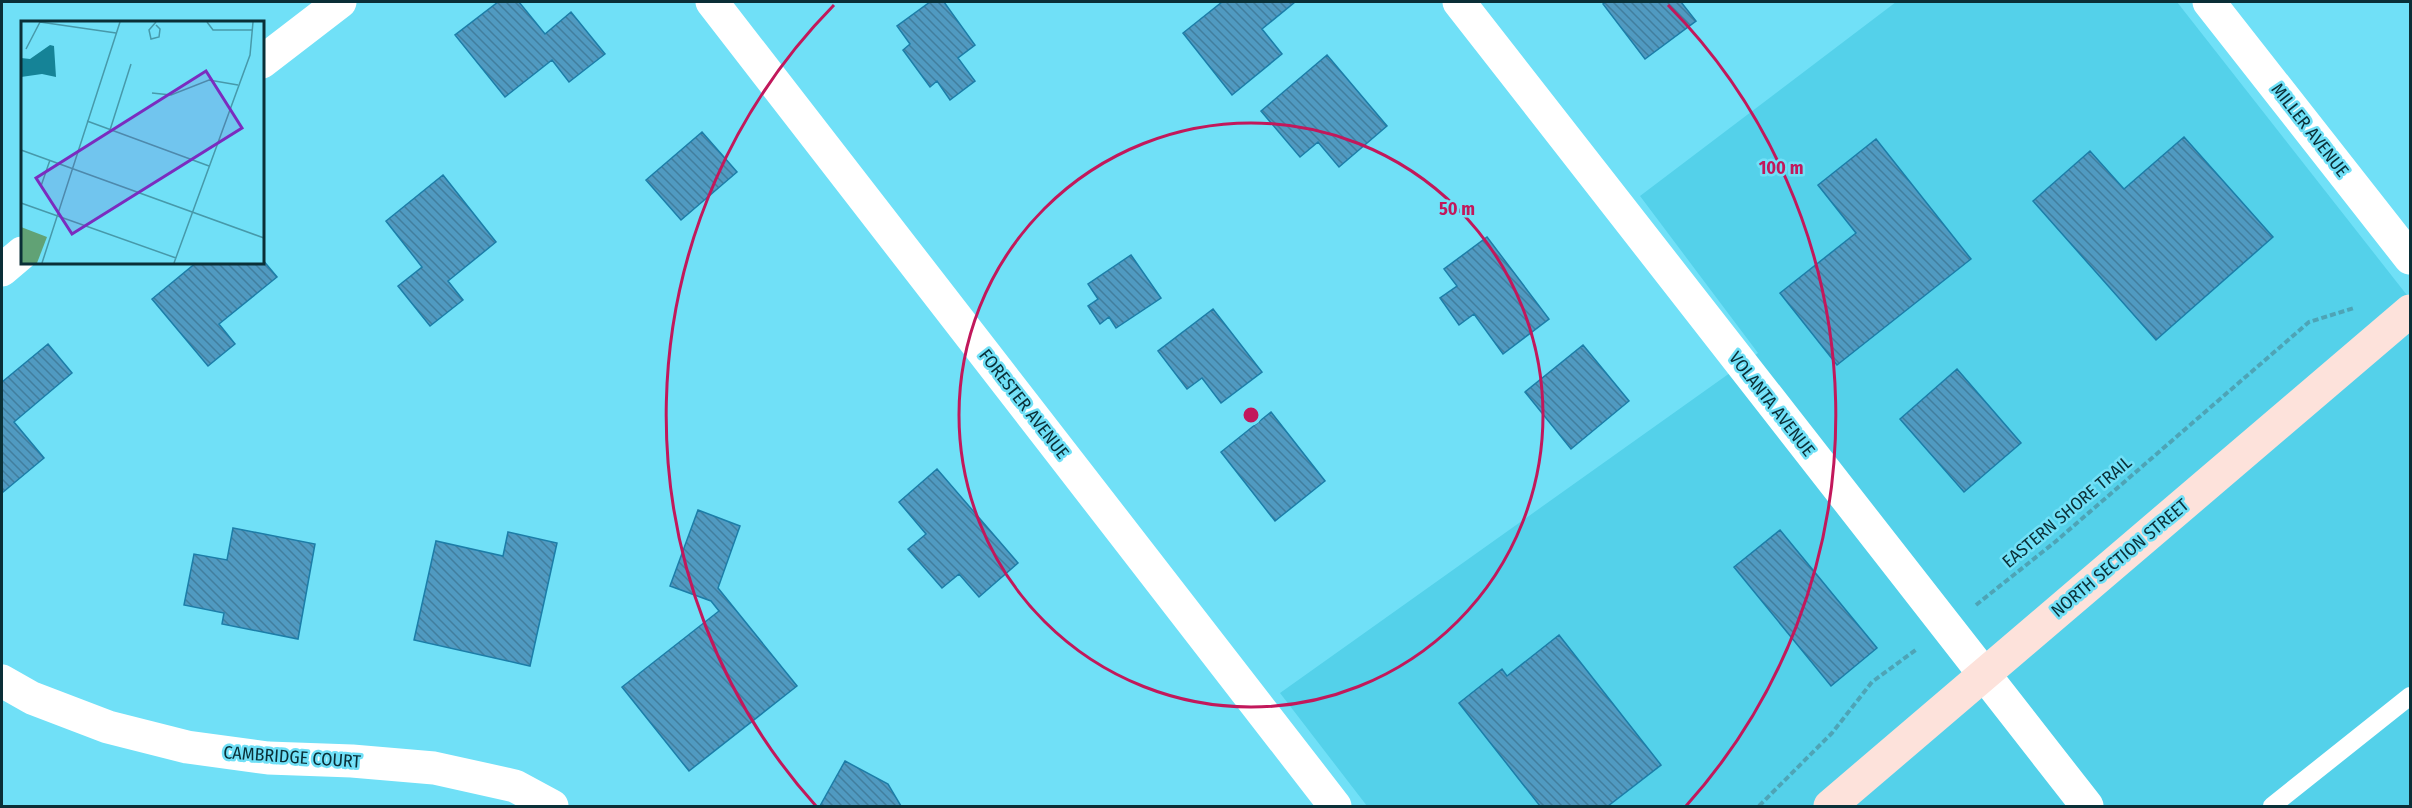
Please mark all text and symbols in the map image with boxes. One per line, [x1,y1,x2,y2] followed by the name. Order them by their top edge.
[21,21,264,264] inset map
[2267,79,2353,181] street label: MILLER AVENUE
[1759,157,1803,179] text: 100 m
[1439,198,1475,220] text: 50 m
[974,345,1074,463] street label: FORESTER AVENUE
[1724,347,1820,461] street label: VOLANTA AVENUE
[1241,405,1261,425] centre of rings
[1998,451,2136,573] street label: EASTERN SHORE TRAIL
[2047,494,2194,622] street label: NORTH SECTION STREET
[223,741,362,773] street label: CAMBRIDGE COURT

